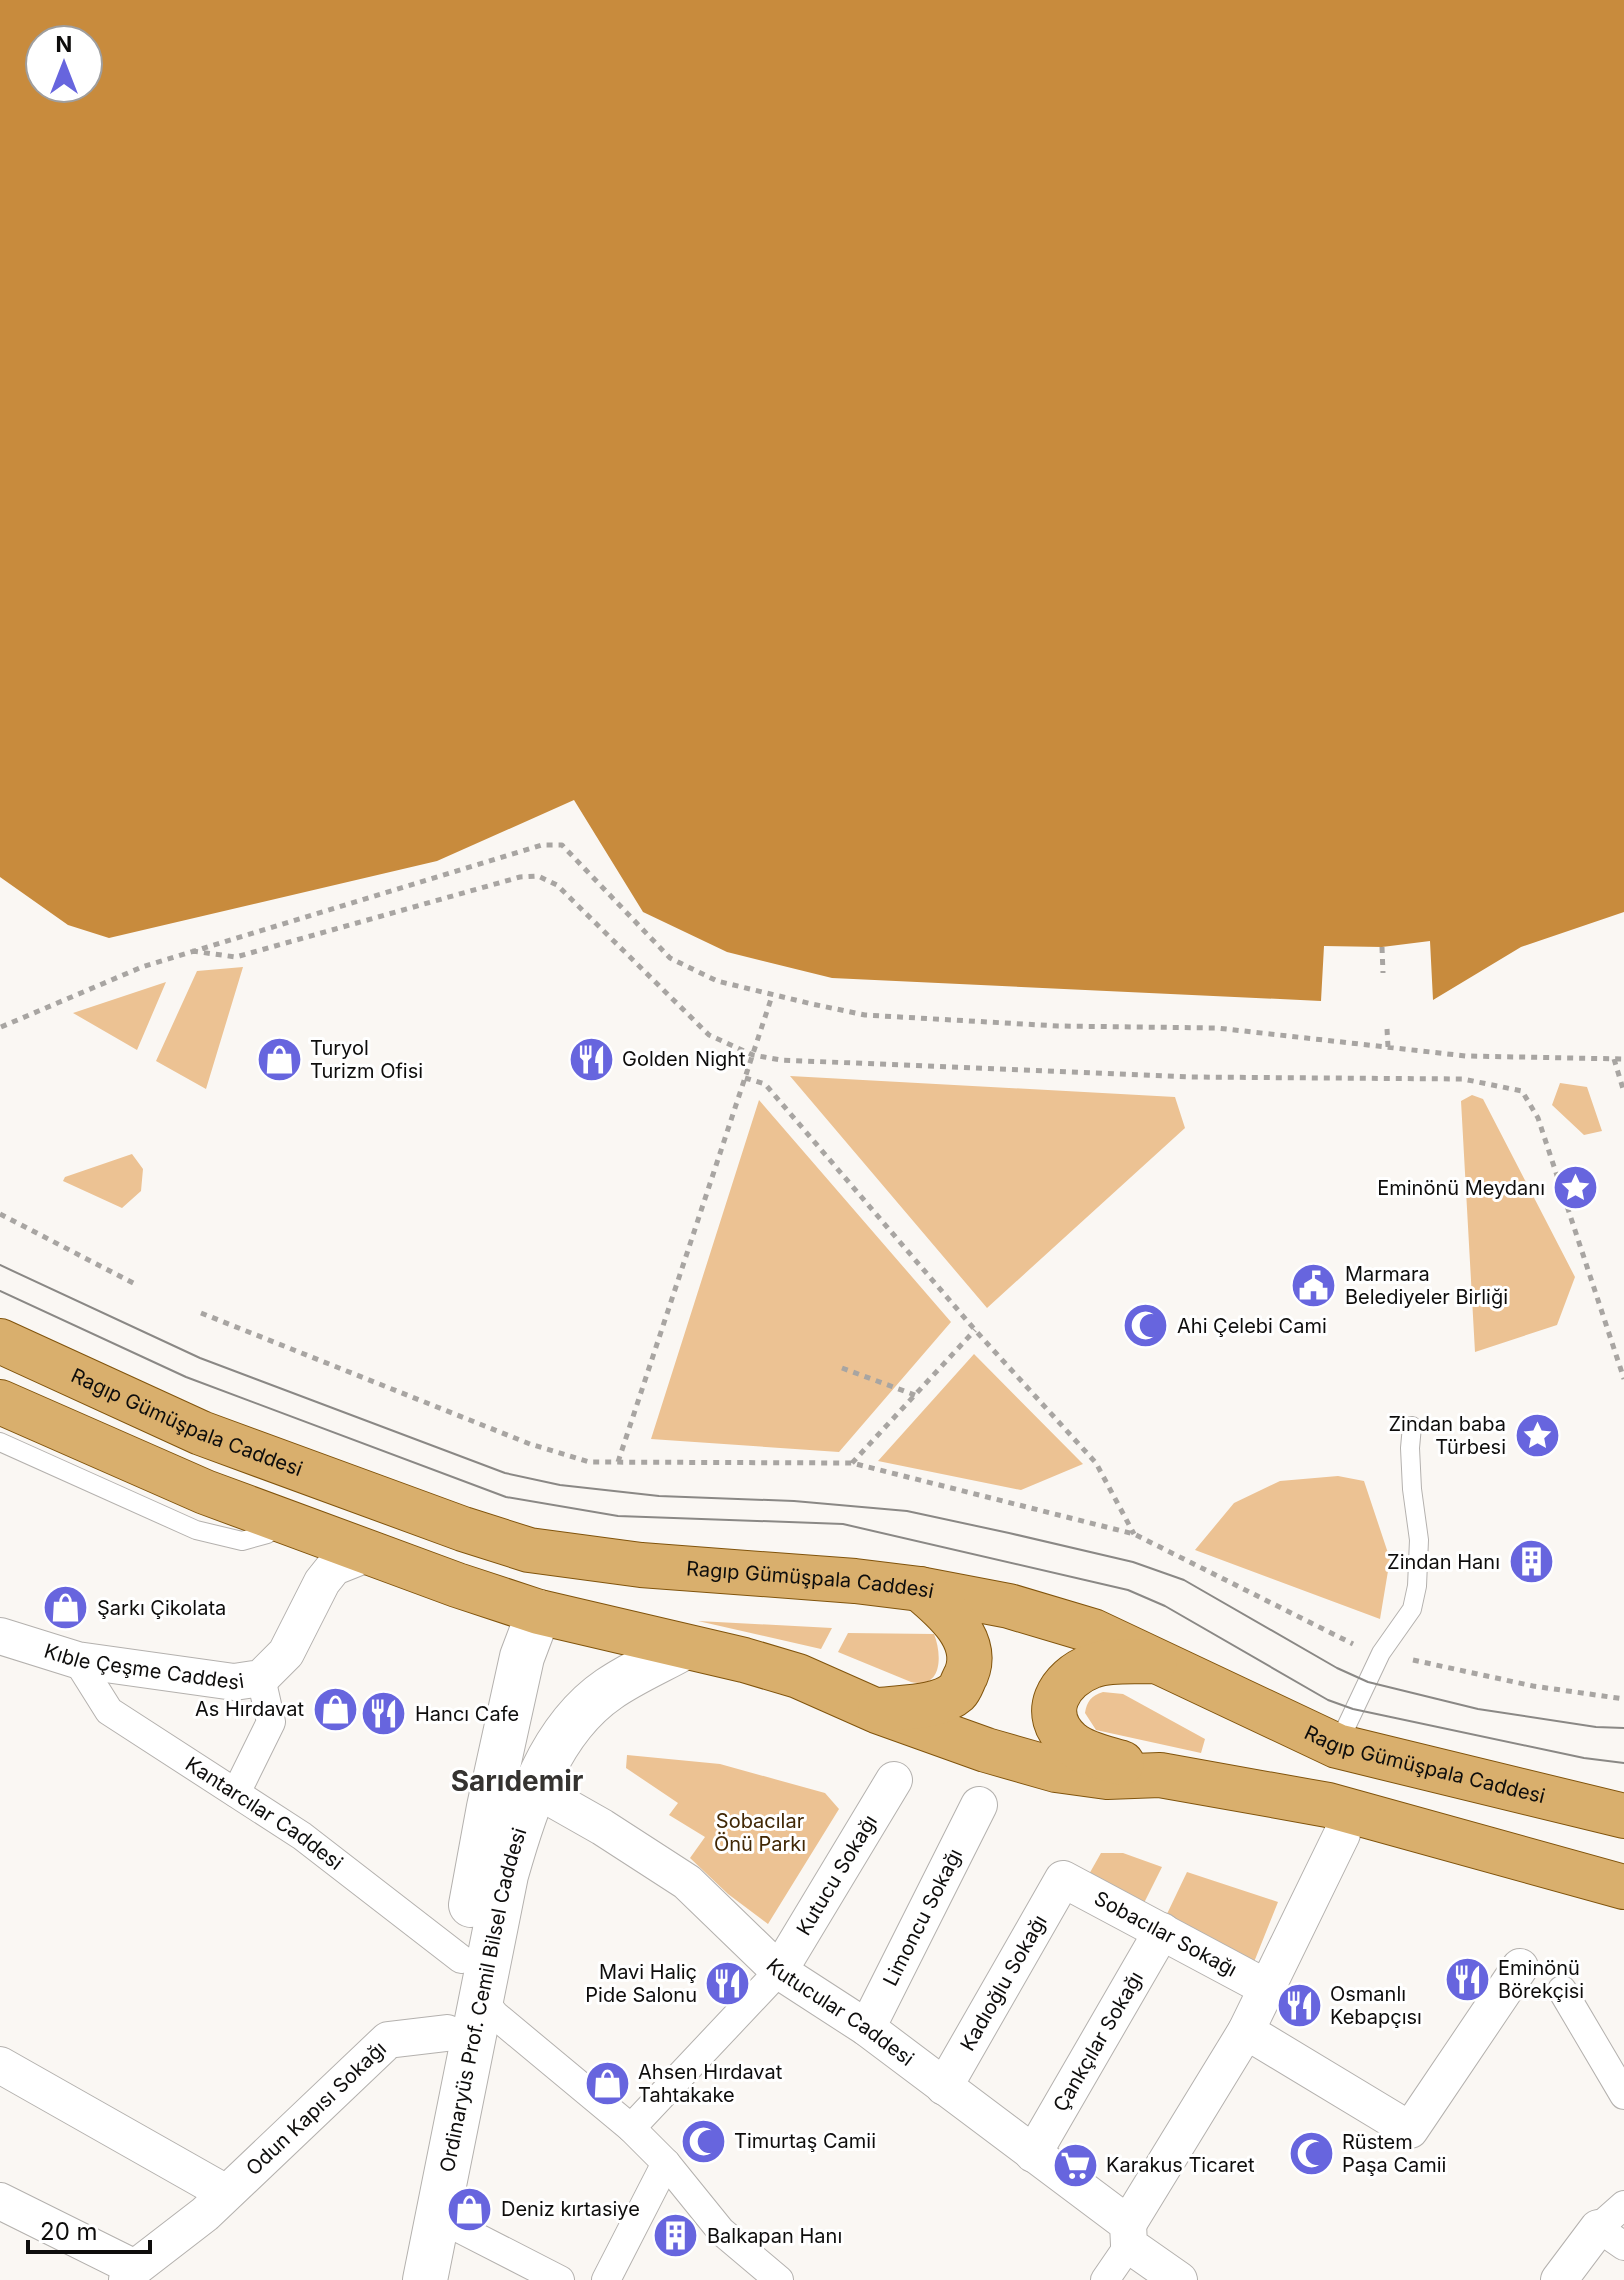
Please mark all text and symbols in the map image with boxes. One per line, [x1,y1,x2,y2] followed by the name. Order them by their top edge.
[24,24,104,104] north arrow
[56,31,72,57] text: N
[255,1035,303,1083] shop icon: Turyol Turizm Ofisi
[567,1035,615,1083] restaurant icon: Golden Night
[310,1036,423,1083] place label: Turyol Turizm Ofisi
[622,1047,746,1071] place label: Golden Night
[1552,1164,1600,1212] place icon: Eminönü Meydanı
[1377,1176,1545,1200] place label: Eminönü Meydanı
[1290,1262,1338,1310] public building icon: Marmara Belediyeler Birliği
[1345,1262,1508,1309] place label: Marmara Belediyeler Birliği
[1122,1302,1170,1350] mosque icon: Ahi Çelebi Cami
[1177,1314,1327,1338] place label: Ahi Çelebi Cami
[68,1363,306,1481] street label: Ragıp Gümüşpala Caddesi
[1513,1411,1561,1459] place icon: Zindan baba Türbesi
[1389,1412,1506,1459] place label: Zindan baba Türbesi
[1507,1538,1555,1586] building icon: Zindan Hanı
[1387,1550,1500,1574] place label: Zindan Hanı
[685,1556,936,1603] street label: Ragıp Gümüşpala Caddesi
[42,1584,90,1632] shop icon: Şarkı Çikolata
[97,1596,226,1620] place label: Şarkı Çikolata
[41,1639,246,1695] street label: Kıble Çeşme Caddesi
[311,1685,359,1733] shop icon: As Hırdavat
[360,1690,408,1738] restaurant icon: Hancı Cafe
[195,1697,304,1721] place label: As Hırdavat
[415,1702,519,1726] place label: Hancı Cafe
[1301,1720,1548,1808] street label: Ragıp Gümüşpala Caddesi
[181,1752,347,1875] street label: Kantarcılar Caddesi
[451,1764,583,1798] district label: Sarıdemir
[714,1809,806,1856] park label: Sobacılar Önü Parkı
[791,1811,882,1940] street label: Kutucu Sokağı
[435,1825,531,2174] street label: Ordinaryüs Prof. Cemil Bilsel Caddesi
[878,1845,967,1990] street label: Limoncu Sokağı
[1090,1886,1241,1982] street label: Sobacılar Sokağı
[955,1911,1052,2055] street label: Kadıoğlu Sokağı
[762,1954,918,2071] street label: Kutucular Caddesi
[1443,1956,1491,2004] restaurant icon: Eminönü Börekçisi
[1498,1956,1584,2003] place label: Eminönü Börekçisi
[585,1960,697,2007] place label: Mavi Haliç Pide Salonu
[704,1960,752,2008] restaurant icon: Mavi Haliç Pide Salonu
[1048,1967,1148,2116] street label: Çankçılar Sokağı
[1275,1982,1323,2030] restaurant icon: Osmanlı Kebapçısı
[1330,1982,1422,2029] place label: Osmanlı Kebapçısı
[241,2036,391,2180] street label: Odun Kapısı Sokağı
[583,2060,631,2108] shop icon: Ahsen Hırdavat Tahtakake
[638,2060,783,2107] place label: Ahsen Hırdavat Tahtakake
[679,2117,727,2165] mosque icon: Timurtaş Camii
[734,2129,876,2153] place label: Timurtaş Camii
[1287,2130,1335,2178] mosque icon: Rüstem Paşa Camii
[1342,2130,1446,2177] place label: Rüstem Paşa Camii
[1051,2141,1099,2189] supermarket icon: Karakus Ticaret
[1106,2153,1255,2177] place label: Karakus Ticaret
[446,2185,494,2233] shop icon: Deniz kırtasiye
[501,2197,640,2221] place label: Deniz kırtasiye
[28,2204,150,2254] scale bar
[652,2212,700,2260] building icon: Balkapan Hanı
[40,2217,98,2246] text: 20 m
[707,2224,842,2248] place label: Balkapan Hanı

